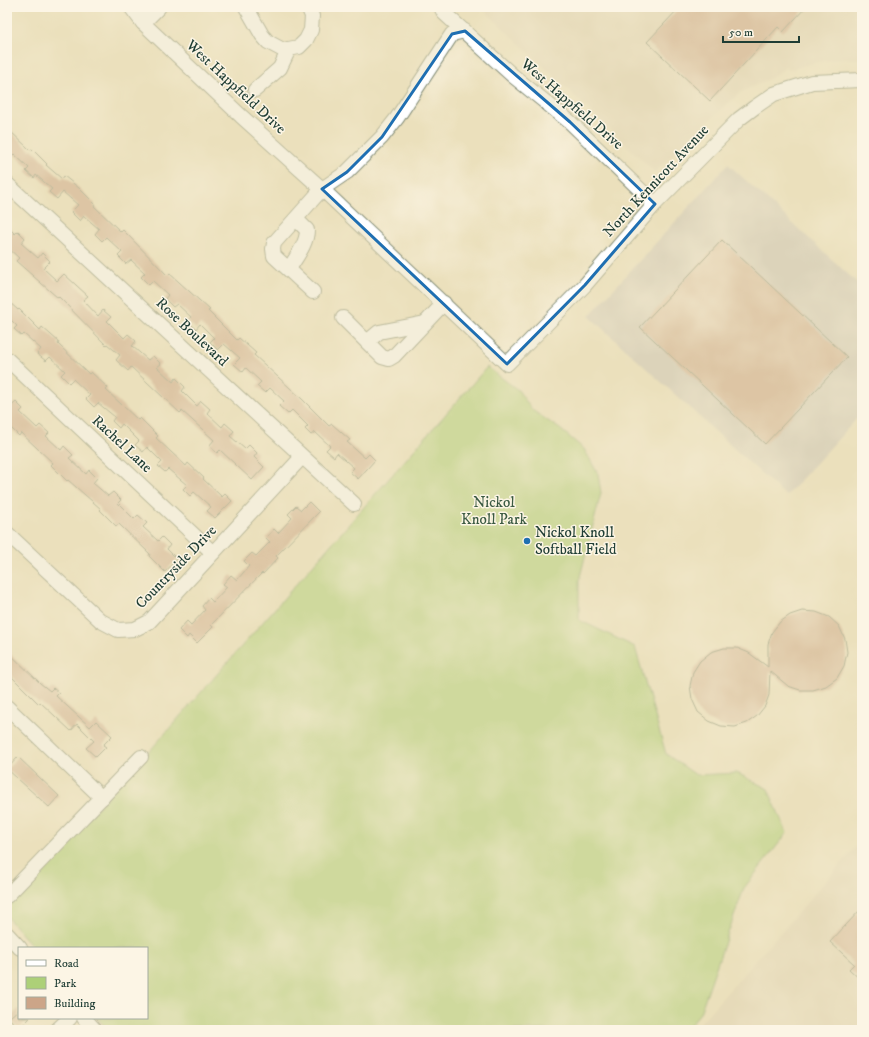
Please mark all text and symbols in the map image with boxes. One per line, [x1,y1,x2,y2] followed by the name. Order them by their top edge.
[723,18,799,44] scale bar
[729,25,753,40] text: 50 m
[181,35,290,138] street label: West Happfield Drive
[516,54,627,154] street label: West Happfield Drive
[599,121,713,241] street label: North Kennicott Avenue
[152,294,233,371] street label: Rose Boulevard
[88,411,156,477] street label: Rachel Lane
[461,493,527,529] park label: Nickol Knoll Park
[131,521,221,613] street label: Countryside Drive
[535,523,617,559] place label: Nickol Knoll Softball Field
[522,536,532,546] marker: Nickol Knoll Softball Field
[18,947,148,1019] legend
[54,956,79,971] text: Road
[54,976,76,991] text: Park
[54,996,95,1011] text: Building

